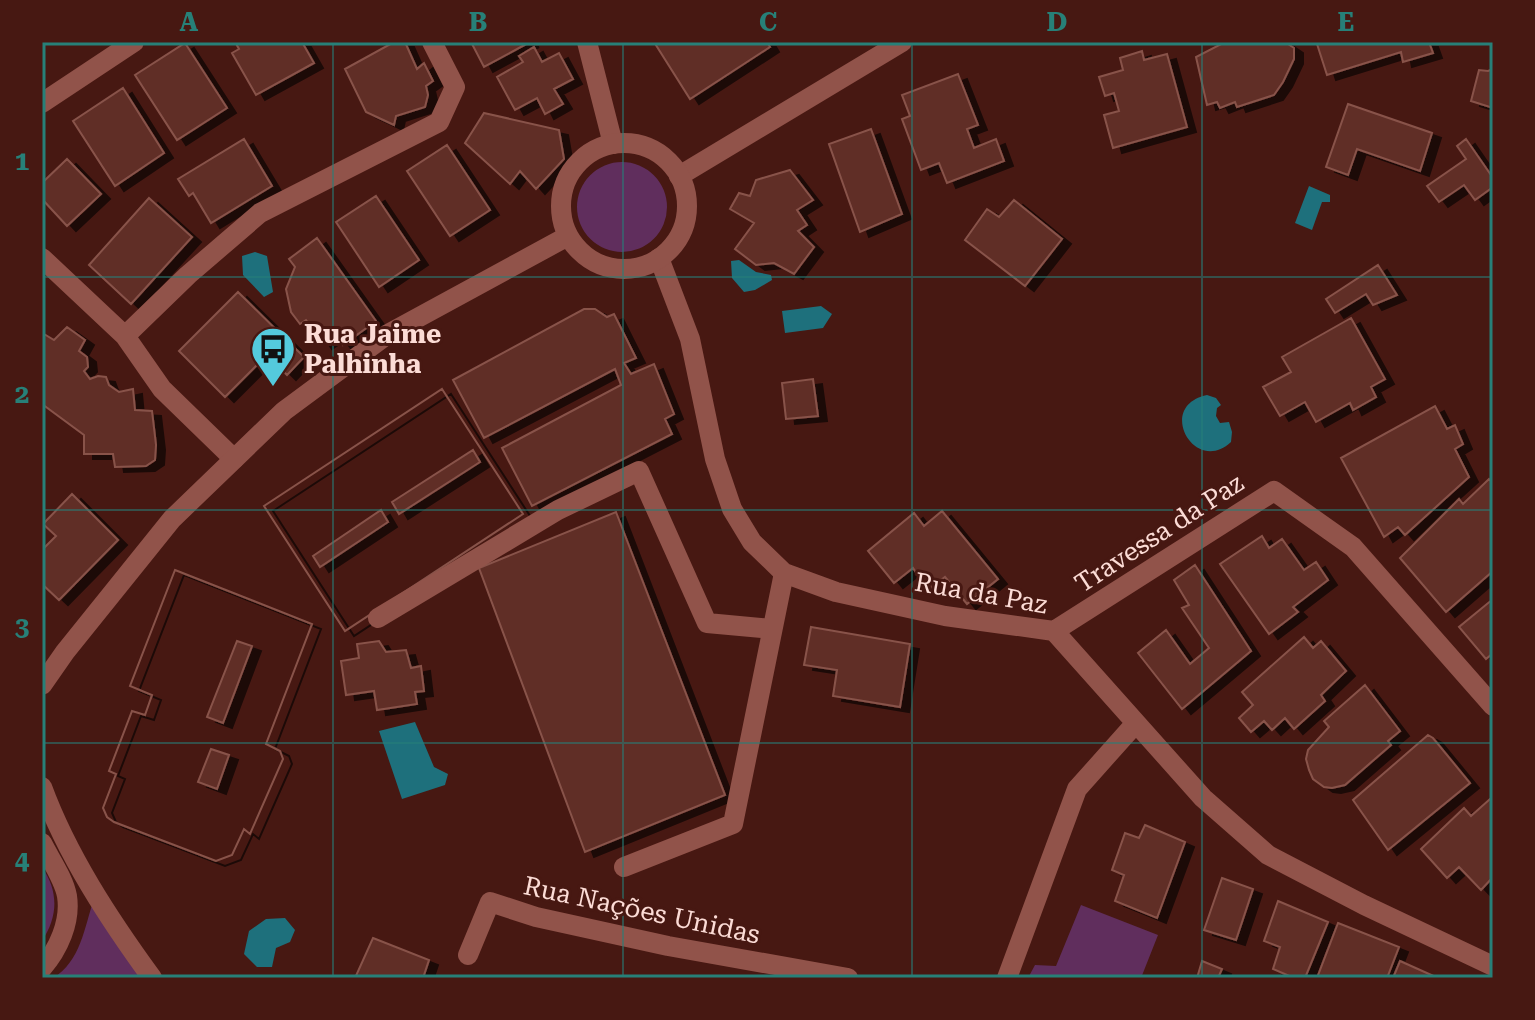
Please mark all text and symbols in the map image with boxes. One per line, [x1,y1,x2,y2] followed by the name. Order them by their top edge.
[180,7,199,37] text: A
[469,7,487,37] text: B
[759,7,777,37] text: C
[1047,7,1067,37] text: D
[1338,7,1354,37] text: E
[15,146,29,176] text: 1
[304,319,441,379] place label: Rua Jaime Palhinha
[249,325,297,388] bus stop icon: Rua Jaime Palhinha
[15,379,29,409] text: 2
[1069,467,1249,599] street label: Travessa da Paz
[912,567,1050,619] street label: Rua da Paz
[15,612,29,642] text: 3
[15,845,30,875] text: 4
[521,870,763,950] street label: Rua Nações Unidas

